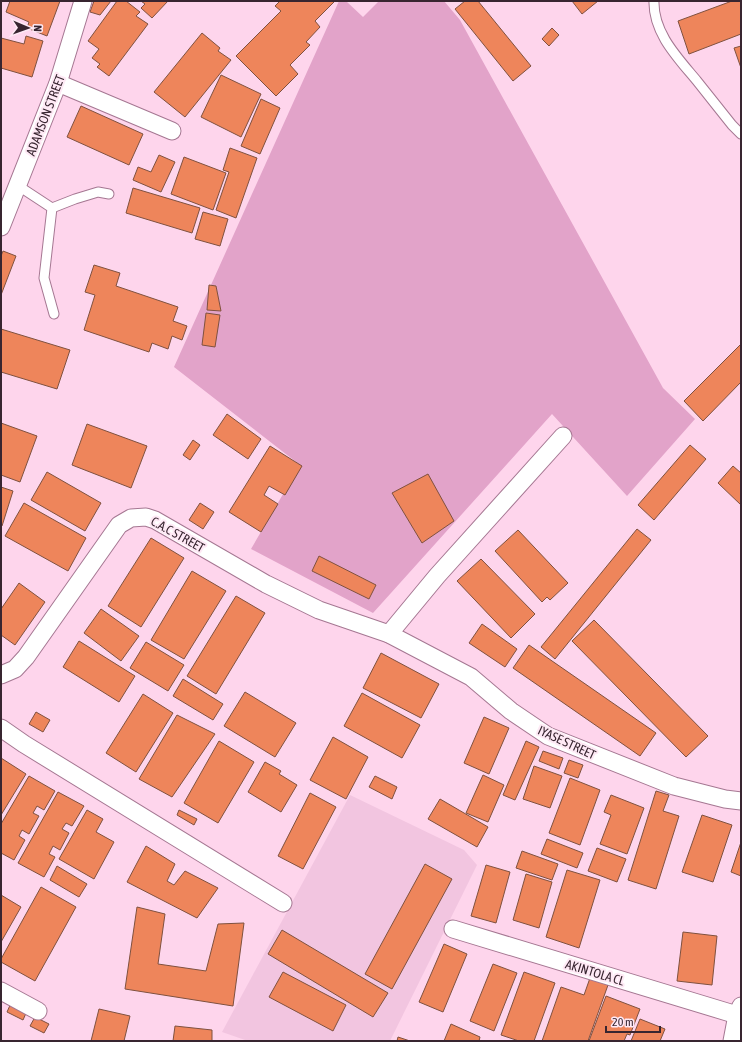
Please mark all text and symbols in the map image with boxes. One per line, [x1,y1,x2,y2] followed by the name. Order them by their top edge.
[8,8,48,48] north arrow
[32,25,44,32] text: N
[23,72,68,158] street label: ADAMSON STREET
[148,514,207,555] street label: C.A.C STREET
[535,723,598,762] street label: IYASE STREET
[564,956,626,989] street label: AKINTOLA CL
[606,1008,660,1034] scale bar
[612,1015,634,1029] text: 20 m

